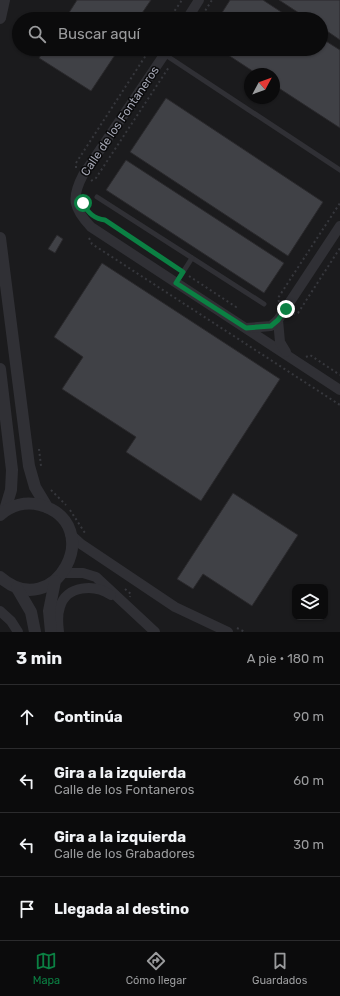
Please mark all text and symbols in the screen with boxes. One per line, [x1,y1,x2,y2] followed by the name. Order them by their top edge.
[12,12,328,56] search box
[26,23,48,45] icon: search
[58,25,140,43] text: Buscar aquí
[78,63,162,179] street label: Calle de los Fontaneros
[244,68,280,104] north arrow
[74,194,92,212] route start
[277,300,295,318] route end
[292,584,328,620] map controls
[292,584,328,620] button: layers
[16,648,62,668] text: 3 min
[247,651,324,666] text: A pie · 180 m
[16,706,38,728] icon: ahead
[54,708,123,726] text: Continúa
[293,709,324,724] text: 90 m
[54,764,186,782] text: Gira a la izquierda
[16,770,38,792] icon: left
[293,773,324,788] text: 60 m
[54,782,194,797] text: Calle de los Fontaneros
[54,828,186,846] text: Gira a la izquierda
[16,834,38,856] icon: left
[293,837,324,852] text: 30 m
[54,846,195,861] text: Calle de los Grabadores
[16,898,38,920] icon: arrive
[54,900,189,918] text: Llegada al destino
[33,950,60,987] tab: Mapa
[126,950,186,987] tab: Cómo llegar
[252,950,307,987] tab: Guardados

